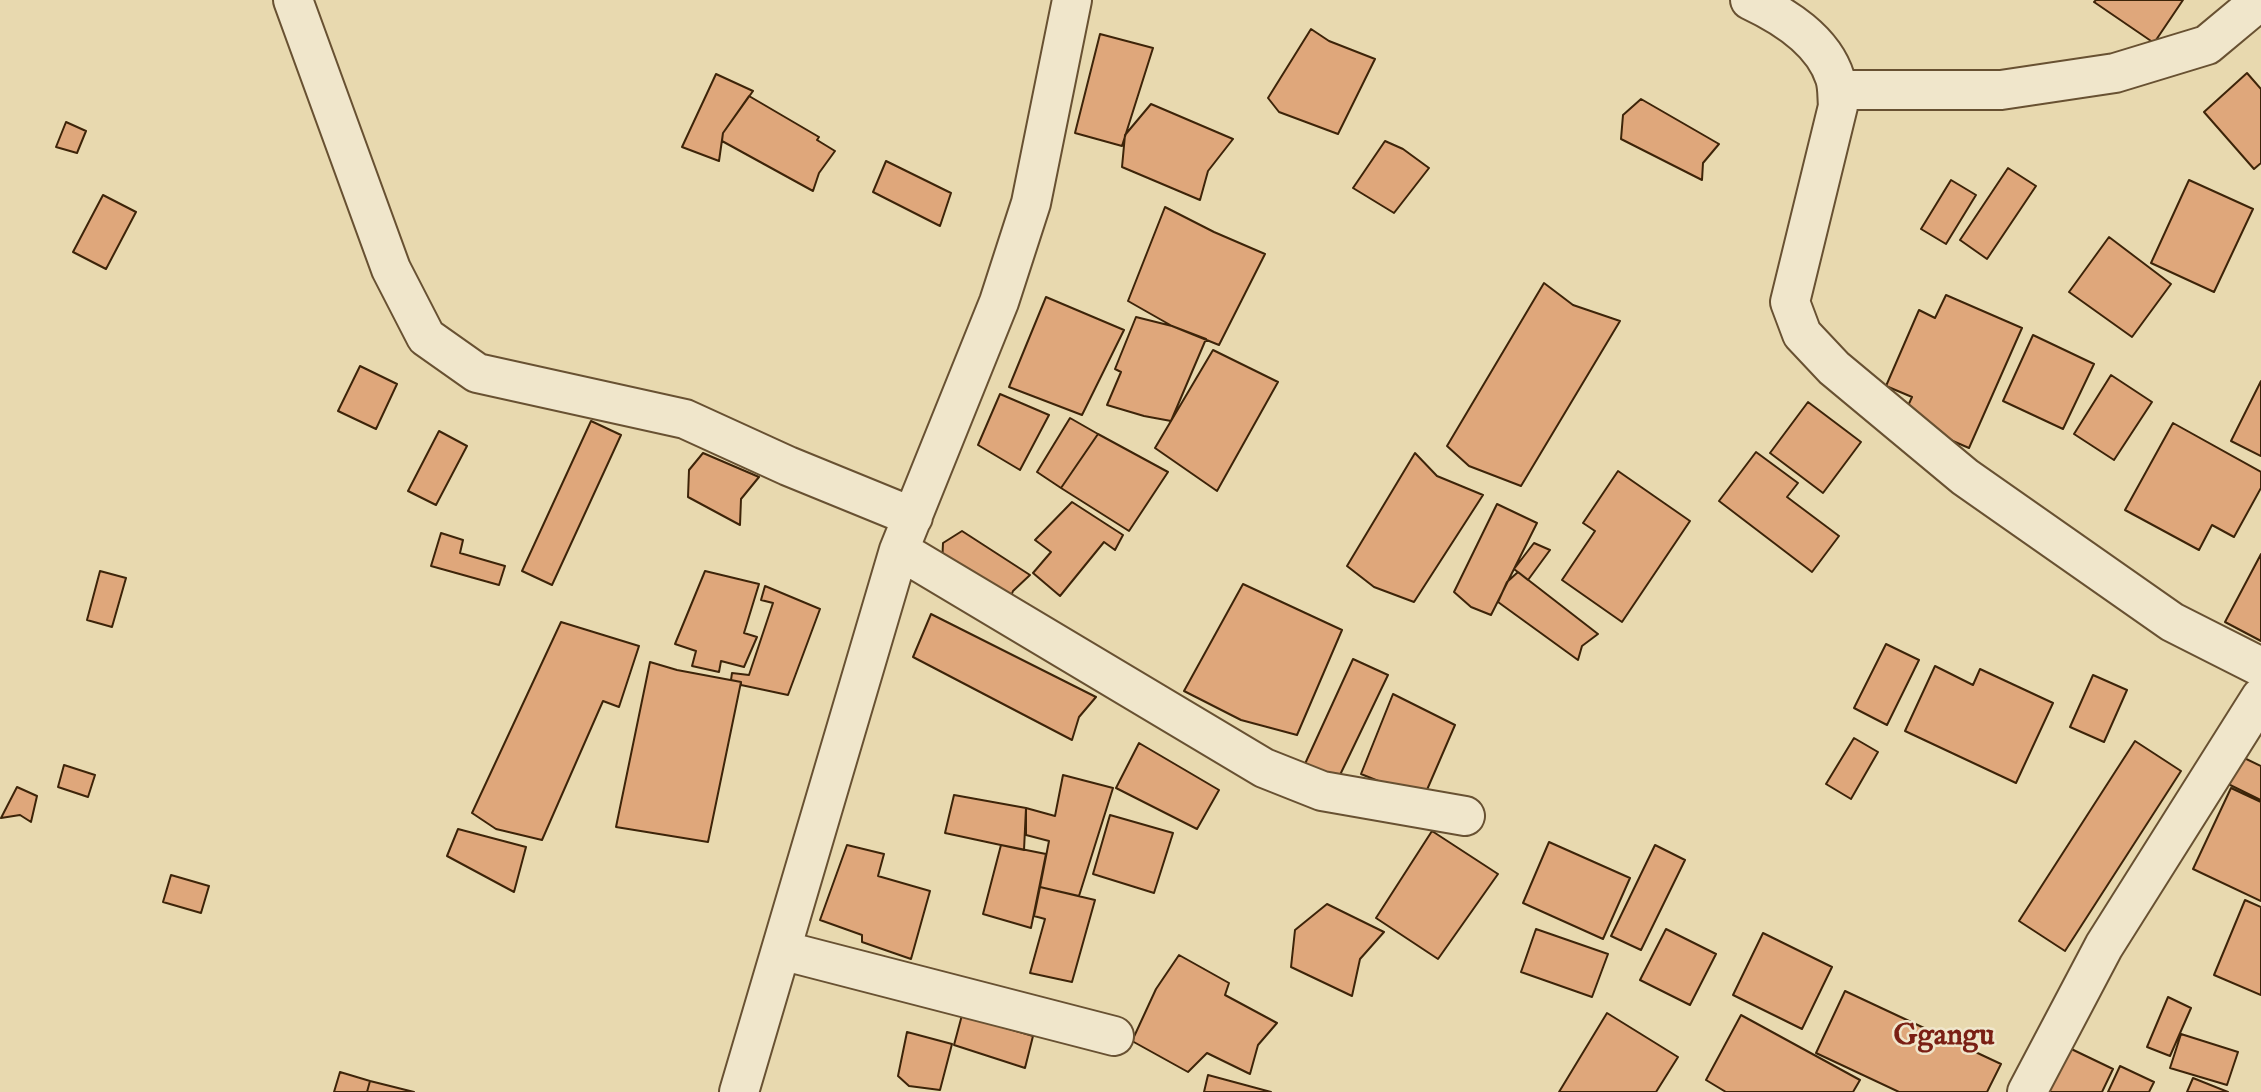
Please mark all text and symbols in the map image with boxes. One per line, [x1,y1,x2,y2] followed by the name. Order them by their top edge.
[1894,1020,1994,1056] district label: Ggangu

